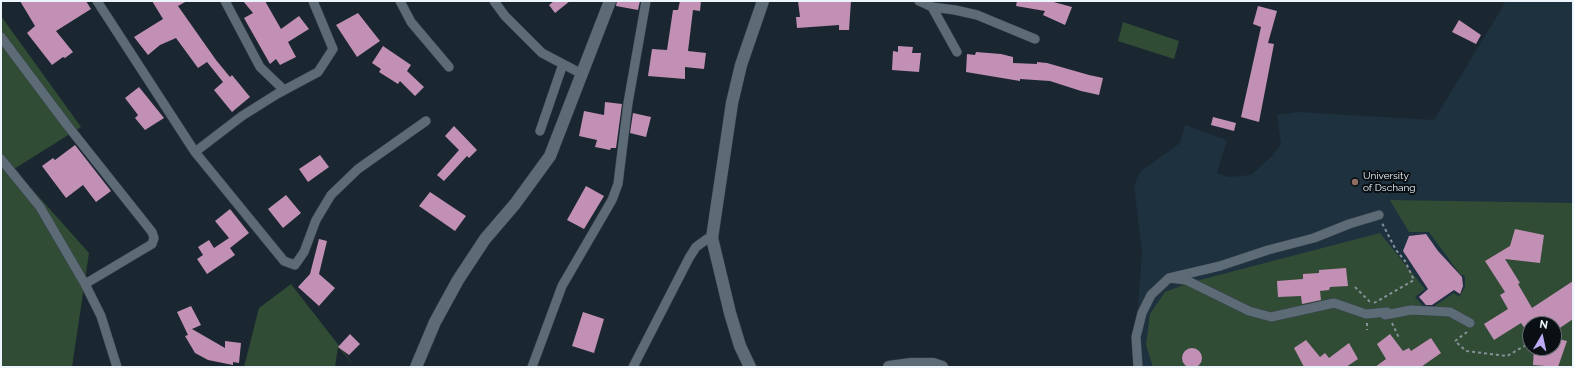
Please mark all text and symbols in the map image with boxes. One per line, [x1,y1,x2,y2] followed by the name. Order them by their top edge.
[1363,170,1415,194] place label: University of Dschang
[1350,177,1360,187] marker: University of Dschang
[1522,316,1562,356] north arrow
[1539,318,1549,332] text: N

